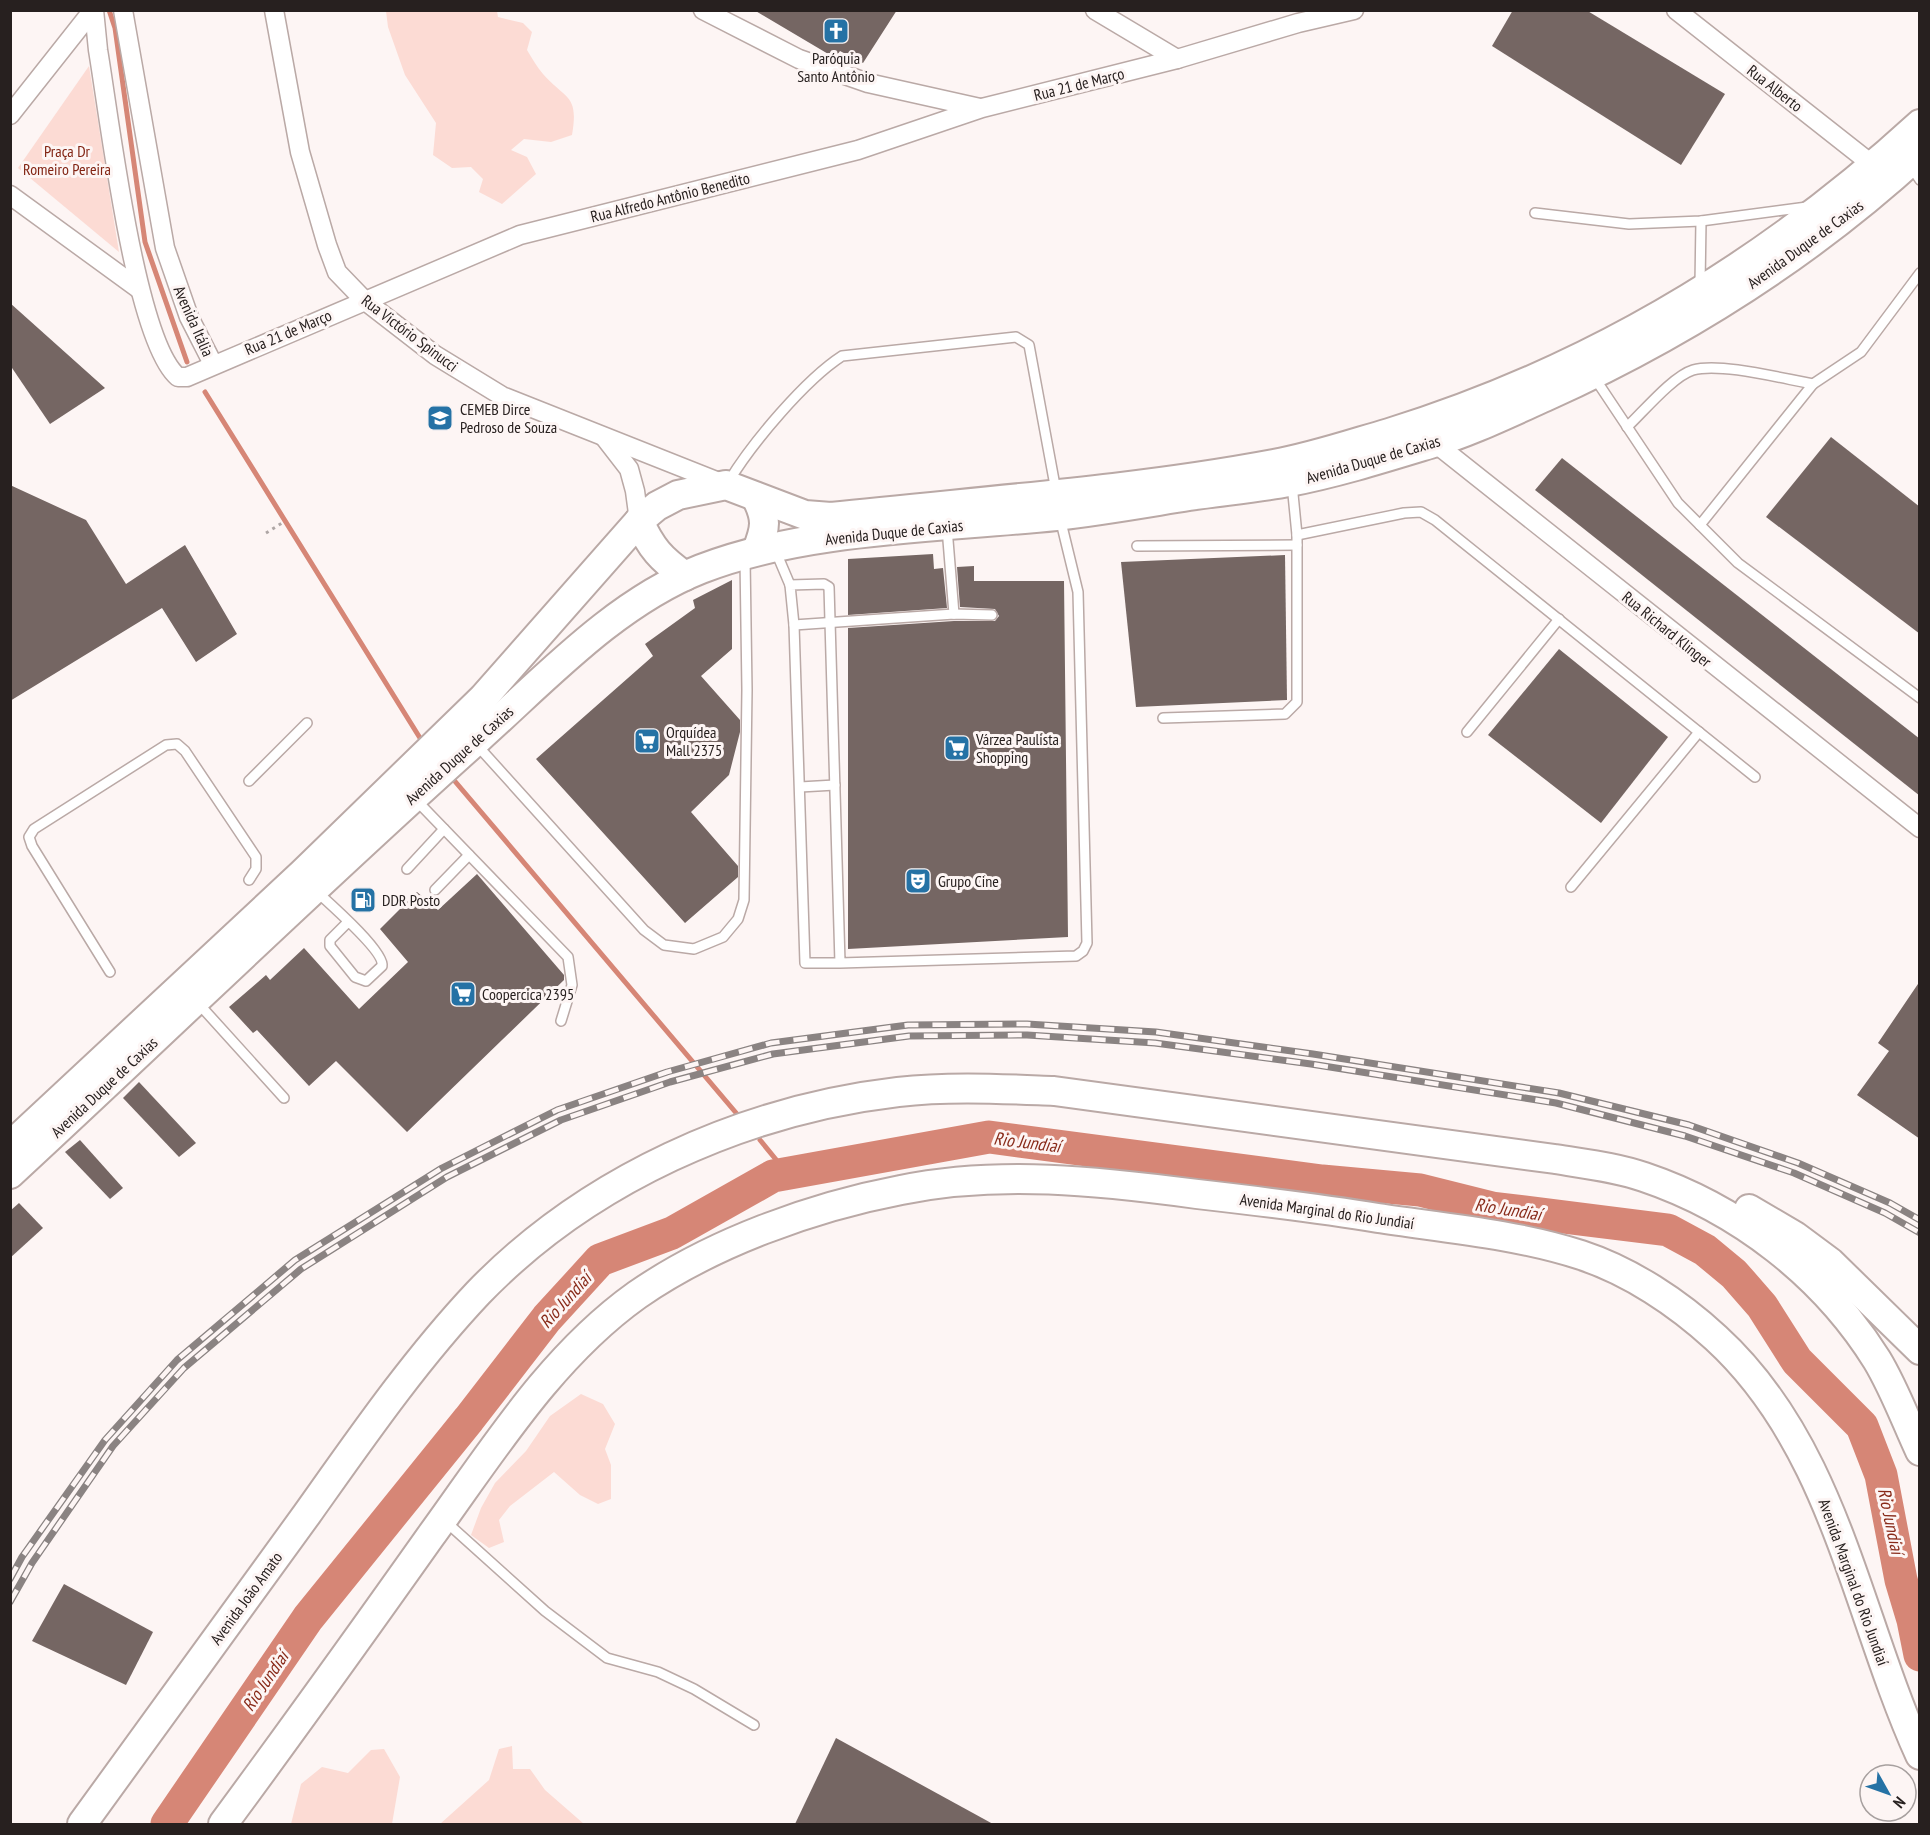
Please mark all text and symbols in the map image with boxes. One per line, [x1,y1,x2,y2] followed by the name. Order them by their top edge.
[821,16,851,46] church icon: Paróquia Santo Antônio
[797,48,875,86] place label: Paróquia Santo Antônio
[1743,60,1807,116] street label: Rua Alberto
[1032,63,1126,105] street label: Rua 21 de Março
[23,141,111,179] park label: Praça Dr Romeiro Pereira
[588,168,752,226] street label: Rua Alfredo Antônio Benedito
[1743,195,1867,293] street label: Avenida Duque de Caxias
[170,283,218,359] street label: Avenida Itália
[358,290,462,376] street label: Rua Victório Spinucci
[242,305,335,359] street label: Rua 21 de Março
[460,399,557,437] place label: CEMEB Dirce Pedroso de Souza
[425,403,455,433] school or university icon: CEMEB Dirce Pedroso de Souza
[1304,430,1442,488] street label: Avenida Duque de Caxias
[824,515,964,549] street label: Avenida Duque de Caxias
[1618,587,1716,672] street label: Rua Richard Klinger
[401,701,517,809] street label: Avenida Duque de Caxias
[666,722,722,760] place label: Orquídea Mall 2375
[632,726,662,756] supermarket icon: Orquídea Mall 2375
[975,729,1059,767] place label: Várzea Paulista Shopping
[942,733,972,763] supermarket icon: Várzea Paulista Shopping
[903,866,933,896] theatre icon: Grupo Cine
[938,871,999,891] place label: Grupo Cine
[348,885,378,915] fuel station icon: DDR Posto
[382,890,440,910] place label: DDR Posto
[448,979,478,1009] supermarket icon: Coopercica 2395
[482,984,574,1004] place label: Coopercica 2395
[46,1032,162,1142] street label: Avenida Duque de Caxias
[992,1127,1065,1158] water label: Rio Jundiaí
[1239,1189,1416,1233] street label: Avenida Marginal do Rio Jundiaí
[1473,1192,1546,1226] water label: Rio Jundiaí
[534,1265,598,1333] water label: Rio Jundiaí
[1873,1486,1910,1559] water label: Rio Jundiaí
[1815,1496,1894,1669] street label: Avenida Marginal do Rio Jundiaí
[206,1548,286,1648] street label: Avenida João Amato
[237,1644,295,1715] water label: Rio Jundiaí
[1858,1763,1918,1823] north arrow
[1889,1793,1910,1812] text: N

